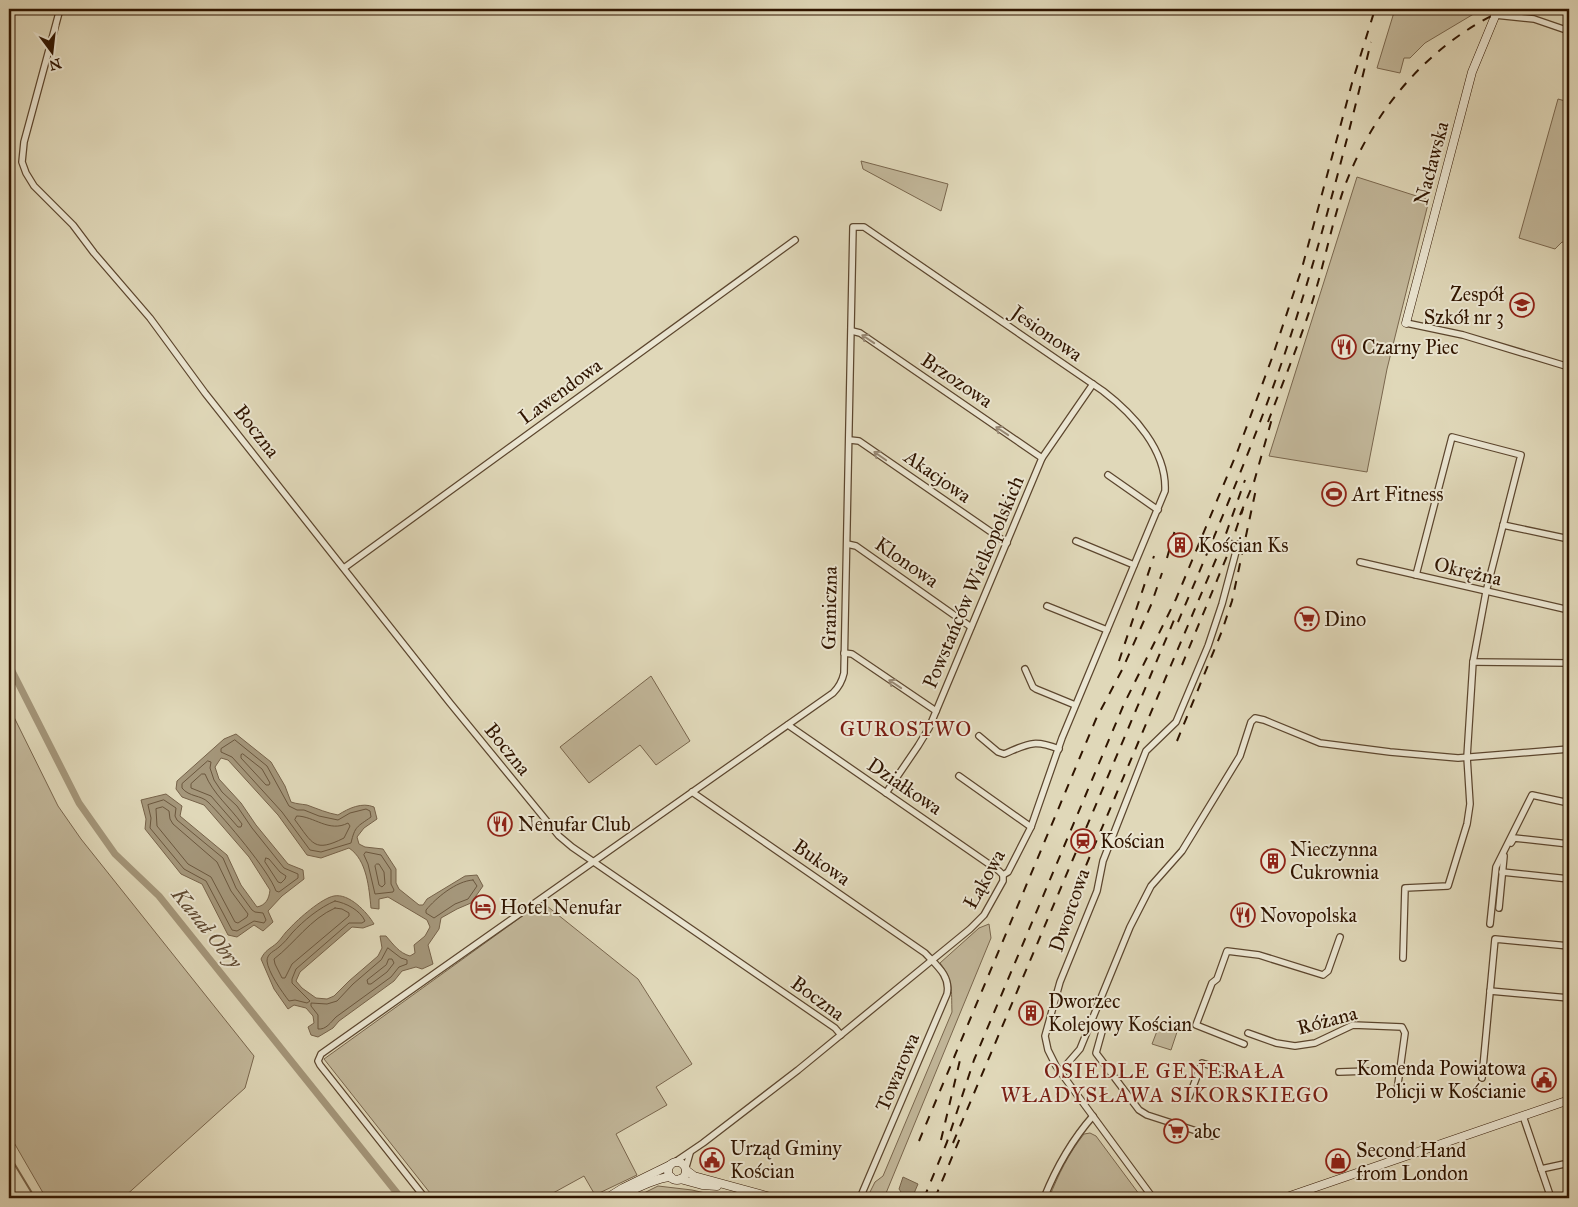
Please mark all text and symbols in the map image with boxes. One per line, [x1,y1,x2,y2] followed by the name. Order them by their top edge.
[28,28,78,78] north arrow
[47,54,63,74] text: N
[1408,118,1454,207] street label: Nacławska
[1424,282,1505,329] place label: Zespół Szkół nr 3
[1509,292,1535,318] school or university icon: Zespół Szkół nr 3
[1005,299,1088,367] street label: Jesionowa
[861,334,875,344] one-way arrow
[1331,334,1357,360] restaurant icon: Czarny Piec
[1362,335,1459,359] place label: Czarny Piec
[917,347,998,413] street label: Brzozowa
[514,353,607,429] street label: Lawendowa
[229,400,285,463] street label: Boczna
[995,426,1009,436] one-way arrow
[899,444,977,508] street label: Akacjowa
[873,451,887,461] one-way arrow
[917,472,1029,692] street label: Powstańców Wielkopolskich
[1321,481,1347,507] sports icon: Art Fitness
[1351,482,1444,506] place label: Art Fitness
[871,531,944,593] street label: Klonowa
[1167,532,1193,558] building icon: Kościan Ks
[1198,533,1288,557] place label: Kościan Ks
[1432,552,1505,591] street label: Okrężna
[816,565,842,650] street label: Graniczna
[1294,606,1320,632] supermarket icon: Dino
[1324,607,1366,631] place label: Dino
[889,679,903,689] one-way arrow
[840,716,972,742] district label: GUROSTWO
[480,718,537,780] street label: Boczna
[863,752,947,820] street label: Działkowa
[487,811,513,837] restaurant icon: Nenufar Club
[518,812,631,836] place label: Nenufar Club
[1070,828,1096,854] station icon: Kościan
[1100,829,1165,853] place label: Kościan
[789,834,856,891] street label: Bukowa
[1290,837,1380,884] place label: Nieczynna Cukrownia
[958,845,1010,913] street label: Łąkowa
[1260,848,1286,874] building icon: Nieczynna Cukrownia
[1044,865,1095,955] street label: Dworcowa
[166,881,248,975] water label: Kanał Obry
[470,894,496,920] hotel icon: Hotel Nenufar
[500,895,622,919] place label: Hotel Nenufar
[1230,902,1256,928] restaurant icon: Novopolska
[1260,903,1357,927] place label: Novopolska
[787,971,850,1026] street label: Boczna
[1048,989,1192,1036] place label: Dworzec Kolejowy Kościan
[1018,1000,1044,1026] building icon: Dworzec Kolejowy Kościan
[1294,1000,1360,1039] street label: Różana
[870,1029,924,1115] street label: Towarowa
[1356,1056,1527,1103] place label: Komenda Powiatowa Policji w Kościanie
[1001,1058,1329,1108] district label: OSIEDLE GENERAŁA WŁADYSŁAWA SIKORSKIEGO
[1531,1067,1557,1093] public building icon: Komenda Powiatowa Policji w Kościanie
[1163,1118,1189,1144] supermarket icon: abc
[1194,1119,1221,1143] place label: abc
[730,1136,842,1183] place label: Urząd Gminy Kościan
[1356,1138,1469,1185] place label: Second Hand from London
[699,1147,725,1173] public building icon: Urząd Gminy Kościan
[1325,1148,1351,1174] shop icon: Second Hand from London

